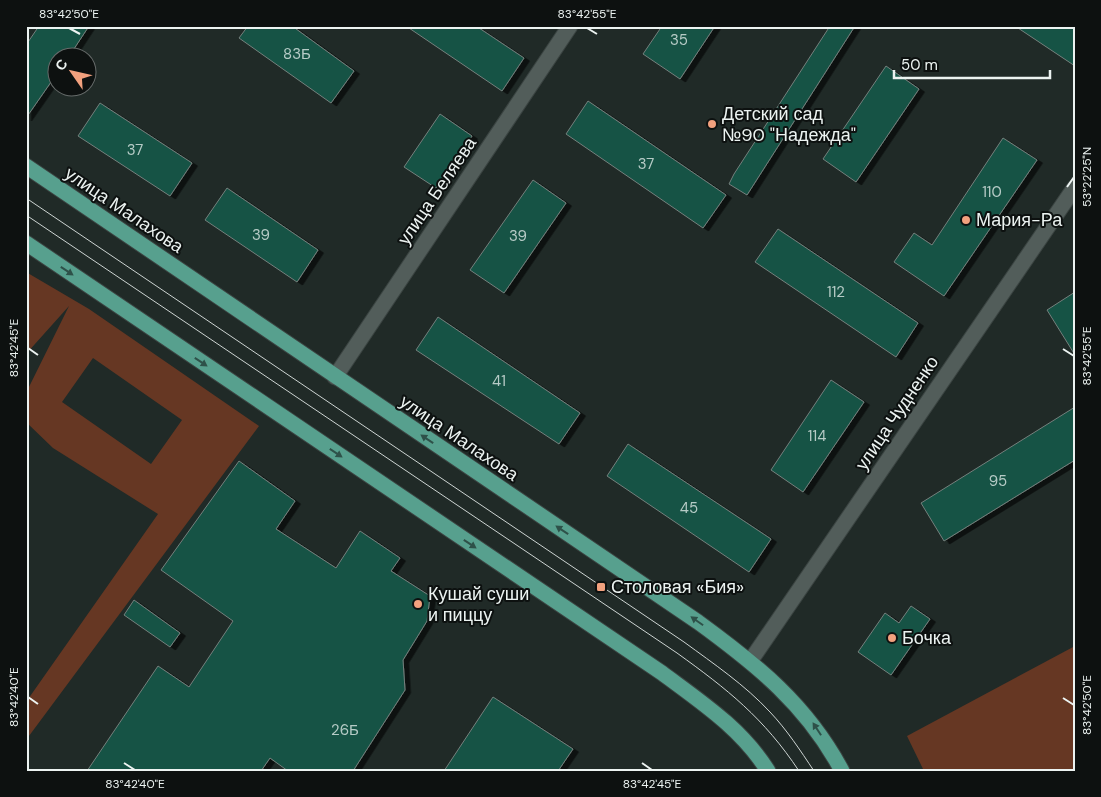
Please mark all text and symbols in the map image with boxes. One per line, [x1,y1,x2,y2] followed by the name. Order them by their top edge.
[39,6,99,22] text: 83°42'50"E
[558,6,617,22] text: 83°42'55"E
[670,30,688,50] house number: 35
[283,44,311,64] house number: 83Б
[48,48,98,98] north arrow
[894,48,1050,80] scale bar
[901,55,938,75] text: 50 m
[51,56,72,74] text: С
[722,102,856,147] place label: Детский сад №90 "Надежда"
[706,118,718,130] marker: Детский сад №90 "Надежда"
[392,132,482,250] street label: улица Беляева
[127,140,143,160] house number: 37
[1079,147,1095,207] text: 53°22'25"N
[638,154,654,174] house number: 37
[60,161,189,259] street label: улица Малахова
[982,182,1002,202] house number: 110
[976,208,1063,232] place label: Мария-Ра
[960,214,972,226] marker: Мария-Ра
[252,225,270,245] house number: 39
[509,226,527,246] house number: 39
[60,266,73,276] one-way arrow
[827,282,845,302] house number: 112
[6,318,22,377] text: 83°42'45"E
[1079,326,1095,385] text: 83°42'55"E
[850,351,944,475] street label: улица Чудненко
[194,357,208,367] one-way arrow
[492,371,506,391] house number: 41
[395,389,524,487] street label: улица Малахова
[808,426,826,446] house number: 114
[421,434,434,444] one-way arrow
[329,448,343,458] one-way arrow
[989,471,1007,491] house number: 95
[680,498,698,518] house number: 45
[555,525,569,535] one-way arrow
[464,539,477,549] one-way arrow
[611,575,744,599] place label: Столовая «Бия»
[595,581,607,593] marker: Столовая «Бия»
[428,582,529,627] place label: Кушай суши и пиццу
[412,598,424,610] marker: Кушай суши и пиццу
[690,616,704,626] one-way arrow
[902,626,952,650] place label: Бочка
[886,632,898,644] marker: Бочка
[6,667,22,727] text: 83°42'40"E
[1079,675,1095,735] text: 83°42'50"E
[331,720,359,740] house number: 26Б
[812,723,821,736] one-way arrow
[105,776,165,792] text: 83°42'40"E
[623,776,682,792] text: 83°42'45"E

